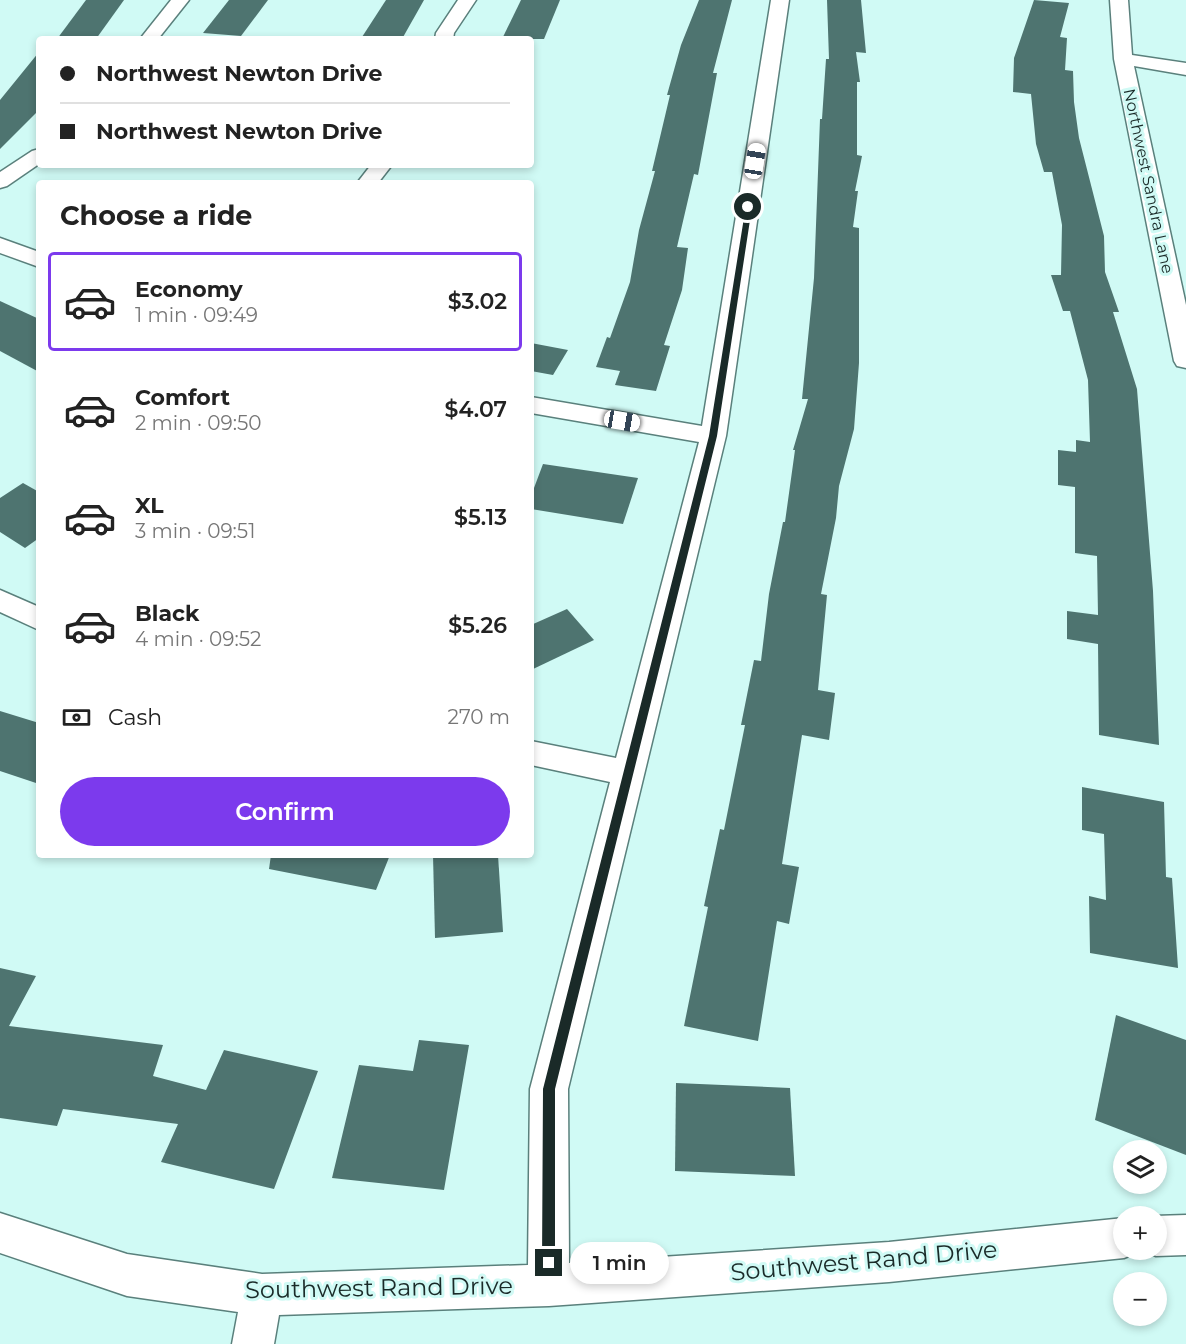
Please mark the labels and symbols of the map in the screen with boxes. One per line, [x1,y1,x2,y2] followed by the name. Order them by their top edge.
[1120,87,1177,275] street label: Northwest Sandra Lane
[743,142,767,180] car
[734,193,761,220] route start
[603,409,641,433] car
[729,1234,999,1287] street label: Southwest Rand Drive
[570,1242,669,1284] callout: 1 min
[535,1249,562,1276] route end
[245,1271,513,1304] street label: Southwest Rand Drive

